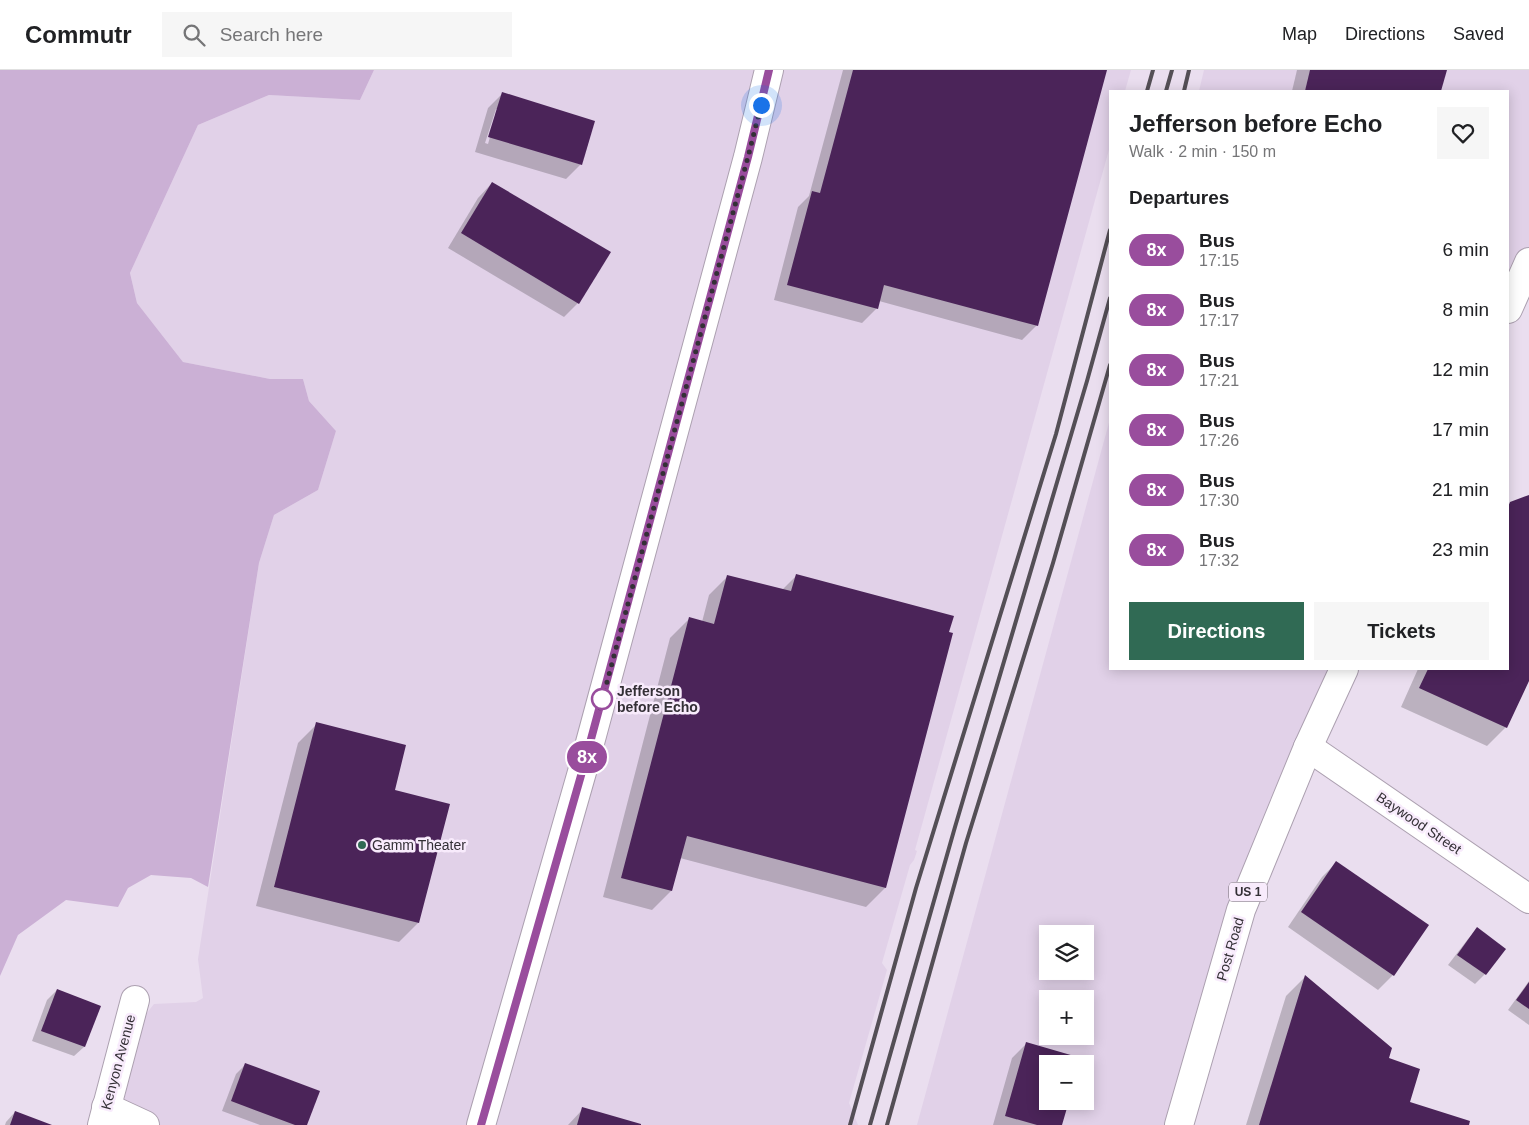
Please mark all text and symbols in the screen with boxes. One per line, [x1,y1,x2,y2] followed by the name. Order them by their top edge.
[162,12,512,57] search box
[25,21,132,48] text: Commutr
[180,21,208,49] icon: search
[220,24,323,45] text: Search here
[1282,24,1317,44] text: Map
[1345,24,1425,44] text: Directions
[1453,24,1504,44] text: Saved
[749,93,774,118] your location
[1437,107,1489,159] button: heart
[1129,110,1382,137] text: Jefferson before Echo
[1129,143,1276,160] text: Walk · 2 min · 150 m
[1129,187,1229,208] text: Departures
[1199,230,1235,251] text: Bus
[1443,239,1489,260] text: 6 min
[1146,240,1167,260] text: 8x
[1199,252,1239,269] text: 17:15
[1199,290,1235,311] text: Bus
[1443,299,1489,320] text: 8 min
[1146,300,1167,320] text: 8x
[1199,312,1239,329] text: 17:17
[1199,350,1235,371] text: Bus
[1432,359,1489,380] text: 12 min
[1146,360,1167,380] text: 8x
[1199,372,1239,389] text: 17:21
[1199,410,1235,431] text: Bus
[1432,419,1489,440] text: 17 min
[1146,420,1167,440] text: 8x
[1199,432,1239,449] text: 17:26
[1199,470,1235,491] text: Bus
[1432,479,1489,500] text: 21 min
[1146,480,1167,500] text: 8x
[1199,492,1239,509] text: 17:30
[1199,530,1235,551] text: Bus
[1432,539,1489,560] text: 23 min
[1146,540,1167,560] text: 8x
[1199,552,1239,569] text: 17:32
[1129,602,1304,660] button: Directions
[1314,602,1489,660] button: Tickets
[617,683,698,715] place label: Jefferson before Echo
[591,688,613,710] marker: Jefferson before Echo
[564,741,610,773] line badge: 8x
[577,747,597,767] text: 8x
[1374,789,1465,857] street label: Baywood Street
[372,837,466,853] place label: Gamm Theater
[356,839,368,851] marker: Gamm Theater
[1229,882,1267,902] road number: US 1
[1213,915,1247,983] street label: Post Road
[1039,925,1094,1110] map controls
[1039,925,1094,980] button: layers
[1039,990,1094,1045] button: +
[98,1012,138,1111] street label: Kenyon Avenue
[1039,1055,1094,1110] button: −

